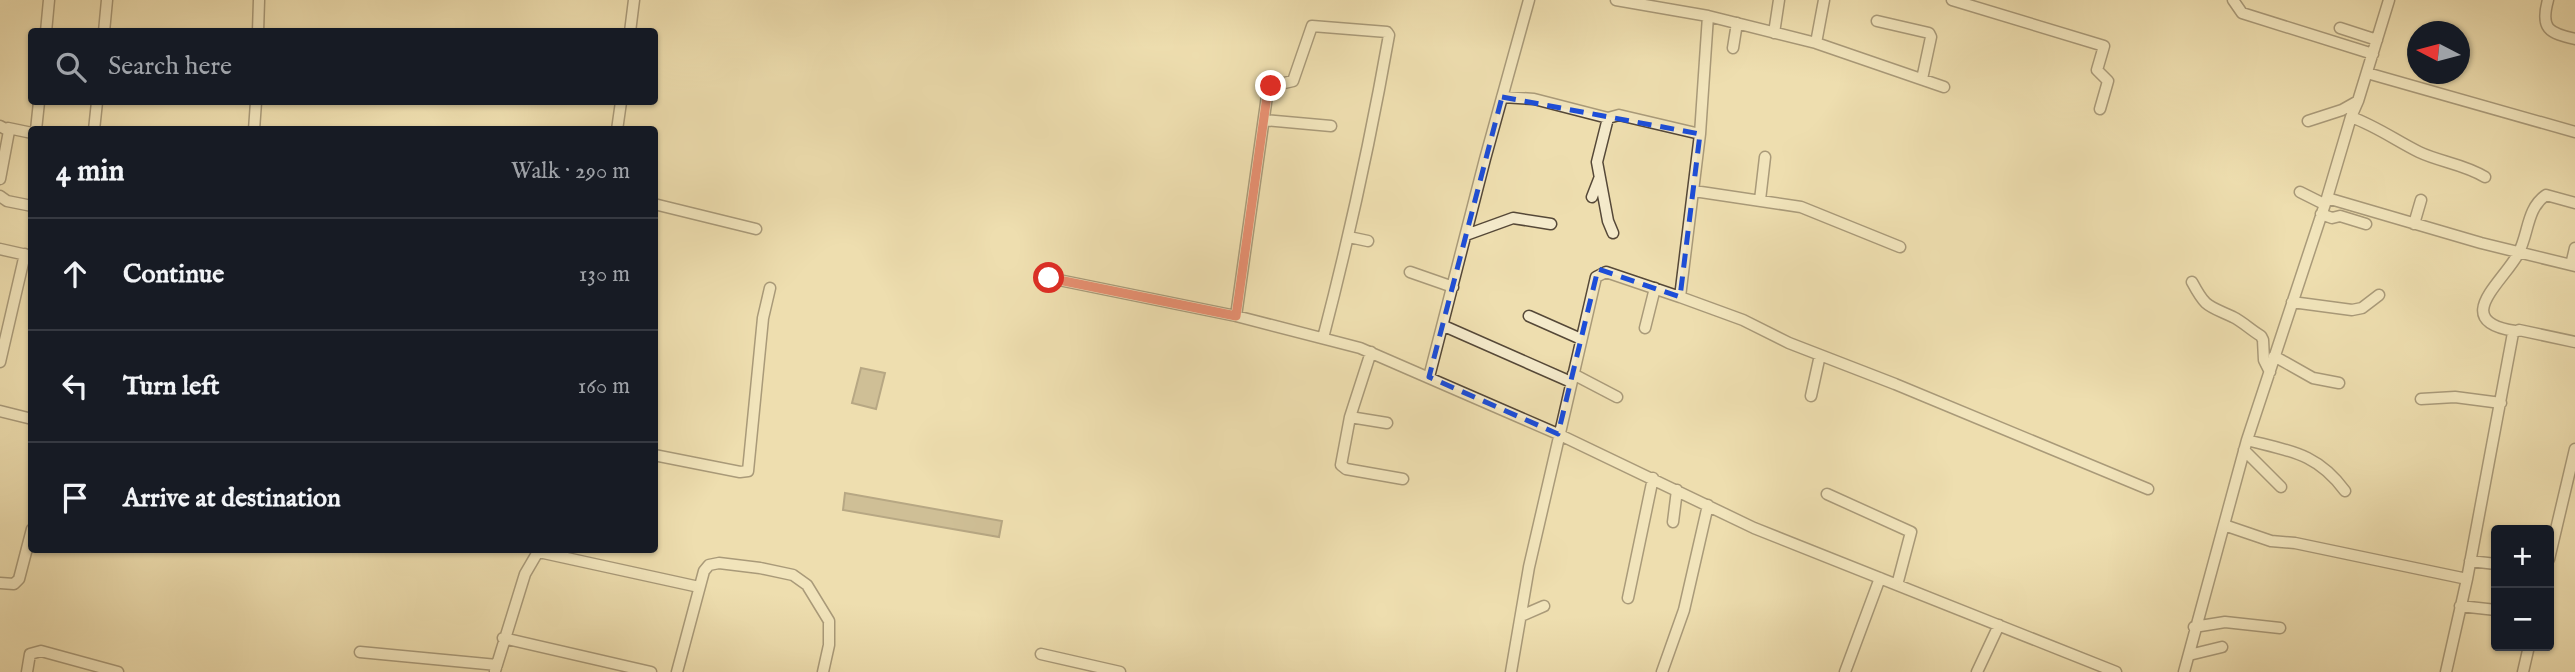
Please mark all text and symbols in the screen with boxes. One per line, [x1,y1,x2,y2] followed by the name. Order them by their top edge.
[2407,21,2470,84] north arrow
[28,28,658,105] search box
[52,48,90,86] icon: search
[108,50,232,83] text: Search here
[1255,70,1286,101] route end
[56,153,124,191] text: 4 min
[511,157,630,186] text: Walk · 290 m
[56,255,94,293] icon: ahead
[123,258,224,291] text: Continue
[579,260,630,289] text: 130 m
[1033,262,1064,293] route start
[56,367,94,405] icon: left
[123,370,220,403] text: Turn left
[578,372,630,401] text: 160 m
[56,479,94,517] icon: arrive
[123,482,341,515] text: Arrive at destination
[2491,525,2554,651] map controls
[2491,525,2554,588] button: +
[2491,588,2554,651] button: −

